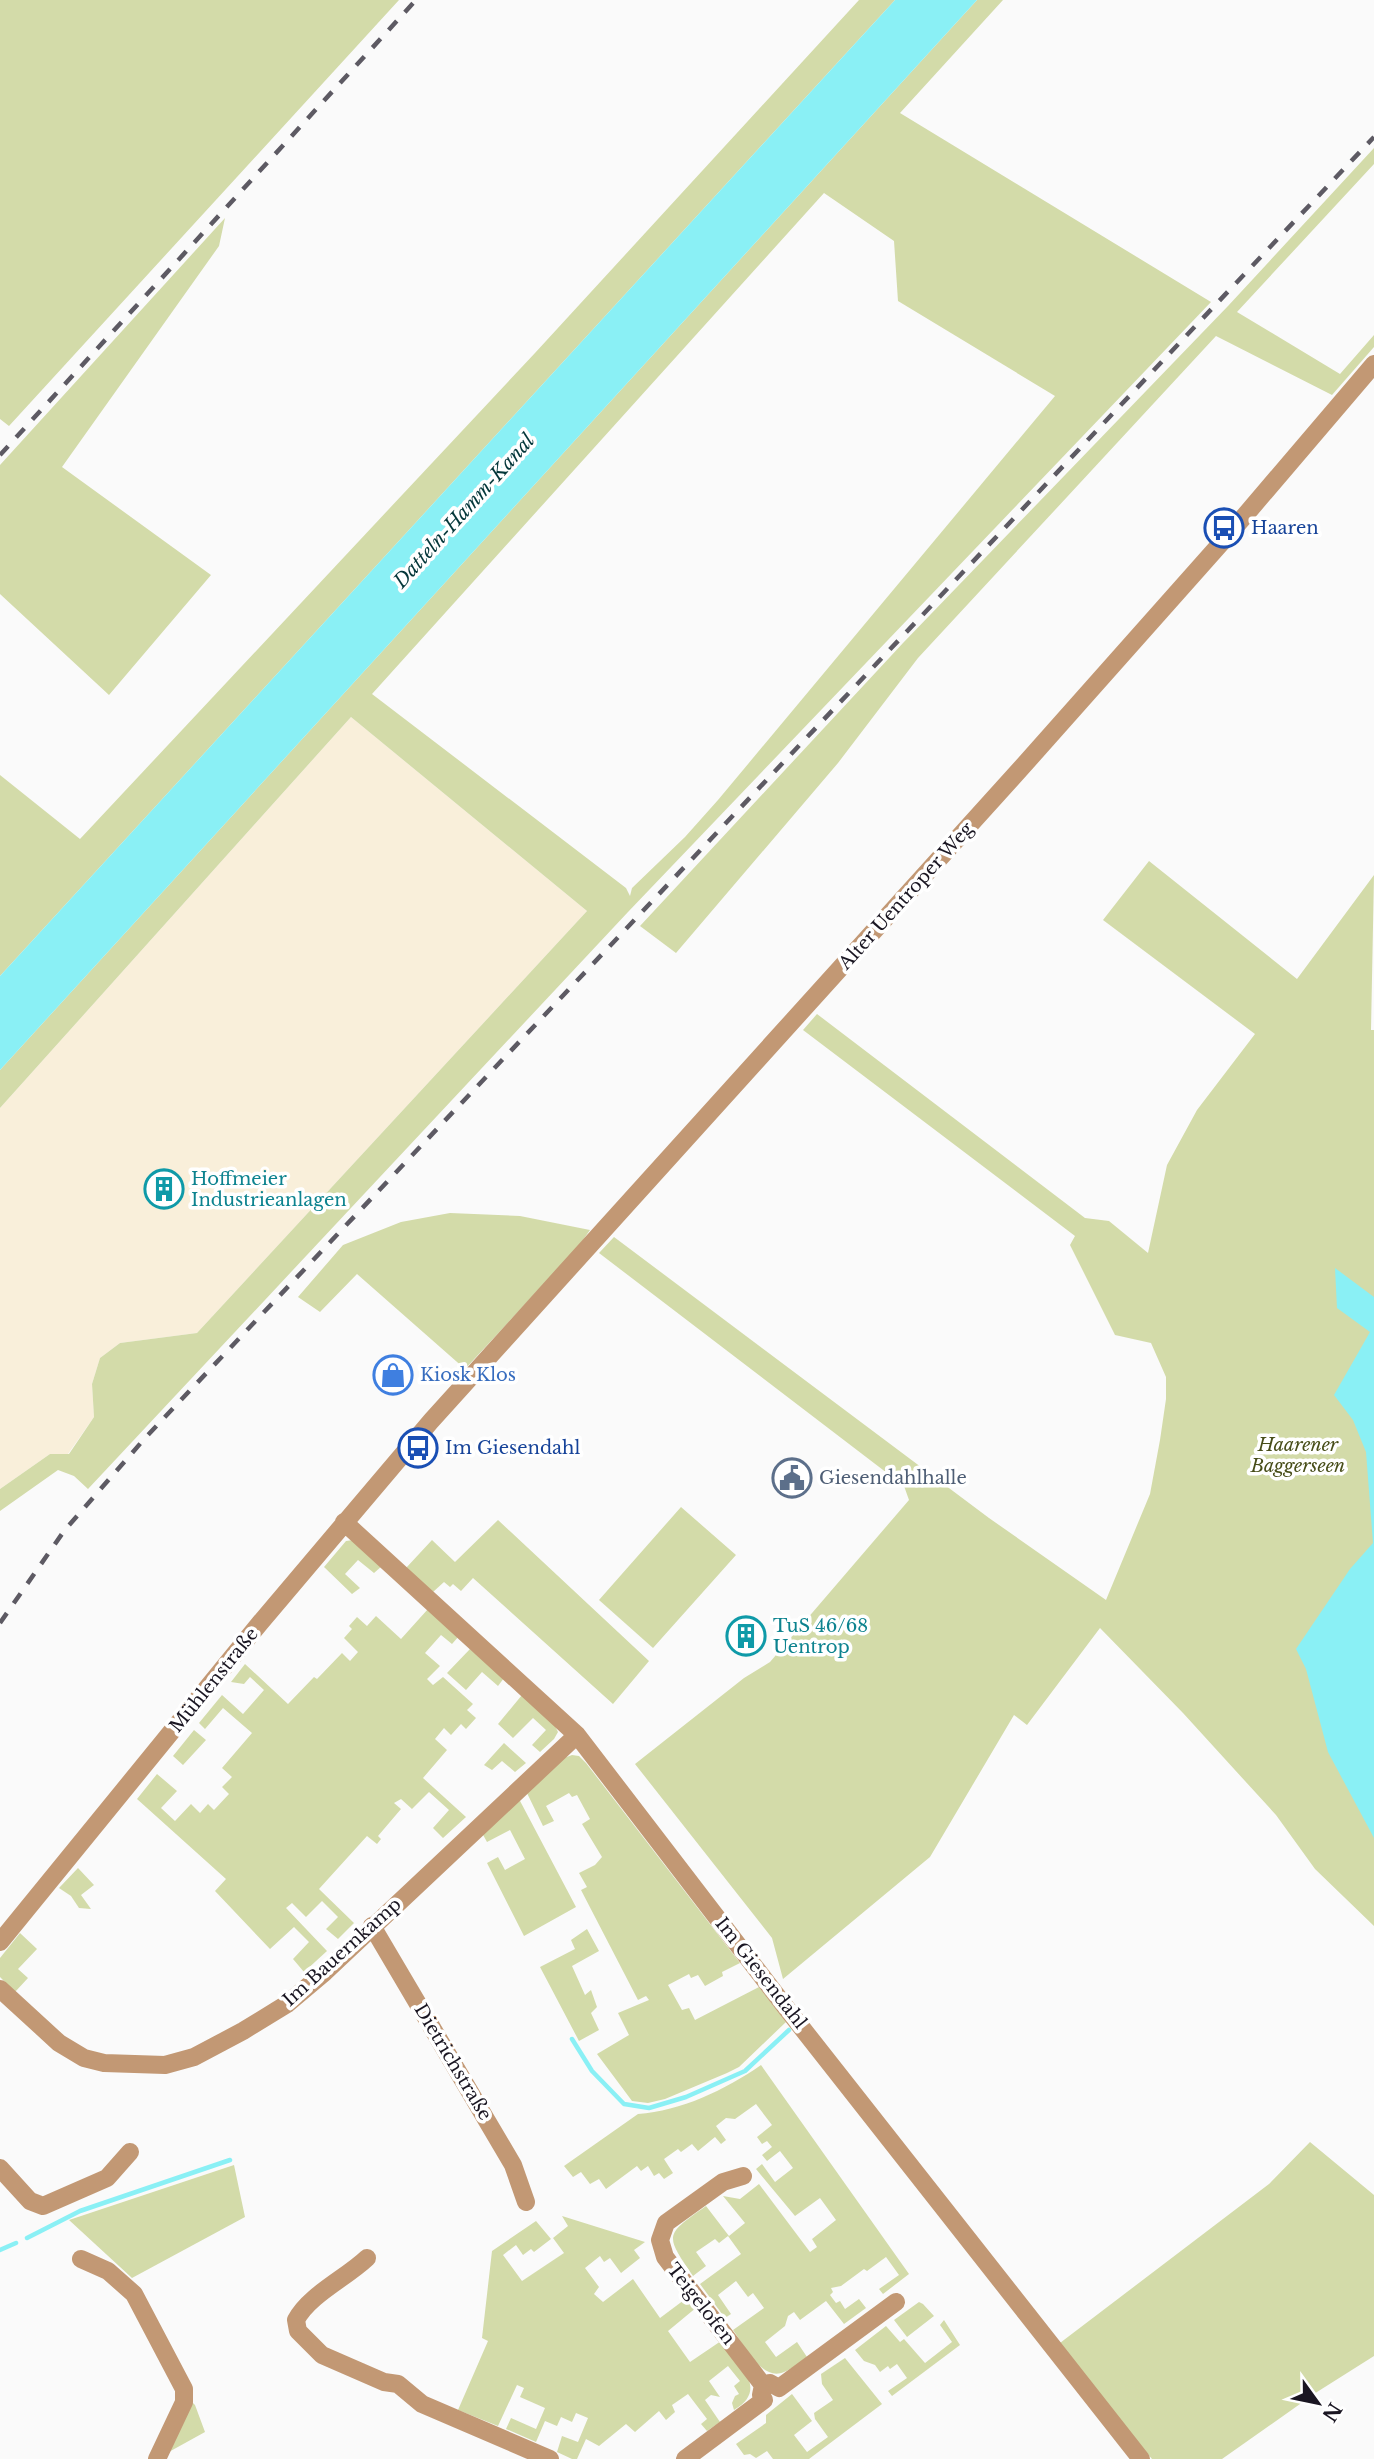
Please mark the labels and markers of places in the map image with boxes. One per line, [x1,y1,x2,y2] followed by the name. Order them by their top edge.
[1203,507,1245,549] bus stop icon: Haaren
[1251,517,1319,539] place label: Haaren
[143,1168,185,1210] building icon: Hoffmeier Industrieanlagen
[191,1168,347,1211] place label: Hoffmeier Industrieanlagen
[372,1354,414,1396] shop icon: Kiosk Klos
[420,1364,516,1386] place label: Kiosk Klos
[397,1427,439,1469] bus stop icon: Im Giesendahl
[445,1437,580,1459] place label: Im Giesendahl
[771,1457,813,1499] public building icon: Giesendahlhalle
[819,1467,967,1489] place label: Giesendahlhalle
[725,1615,767,1657] building icon: TuS 46/68 Uentrop
[773,1615,868,1658] place label: TuS 46/68 Uentrop

